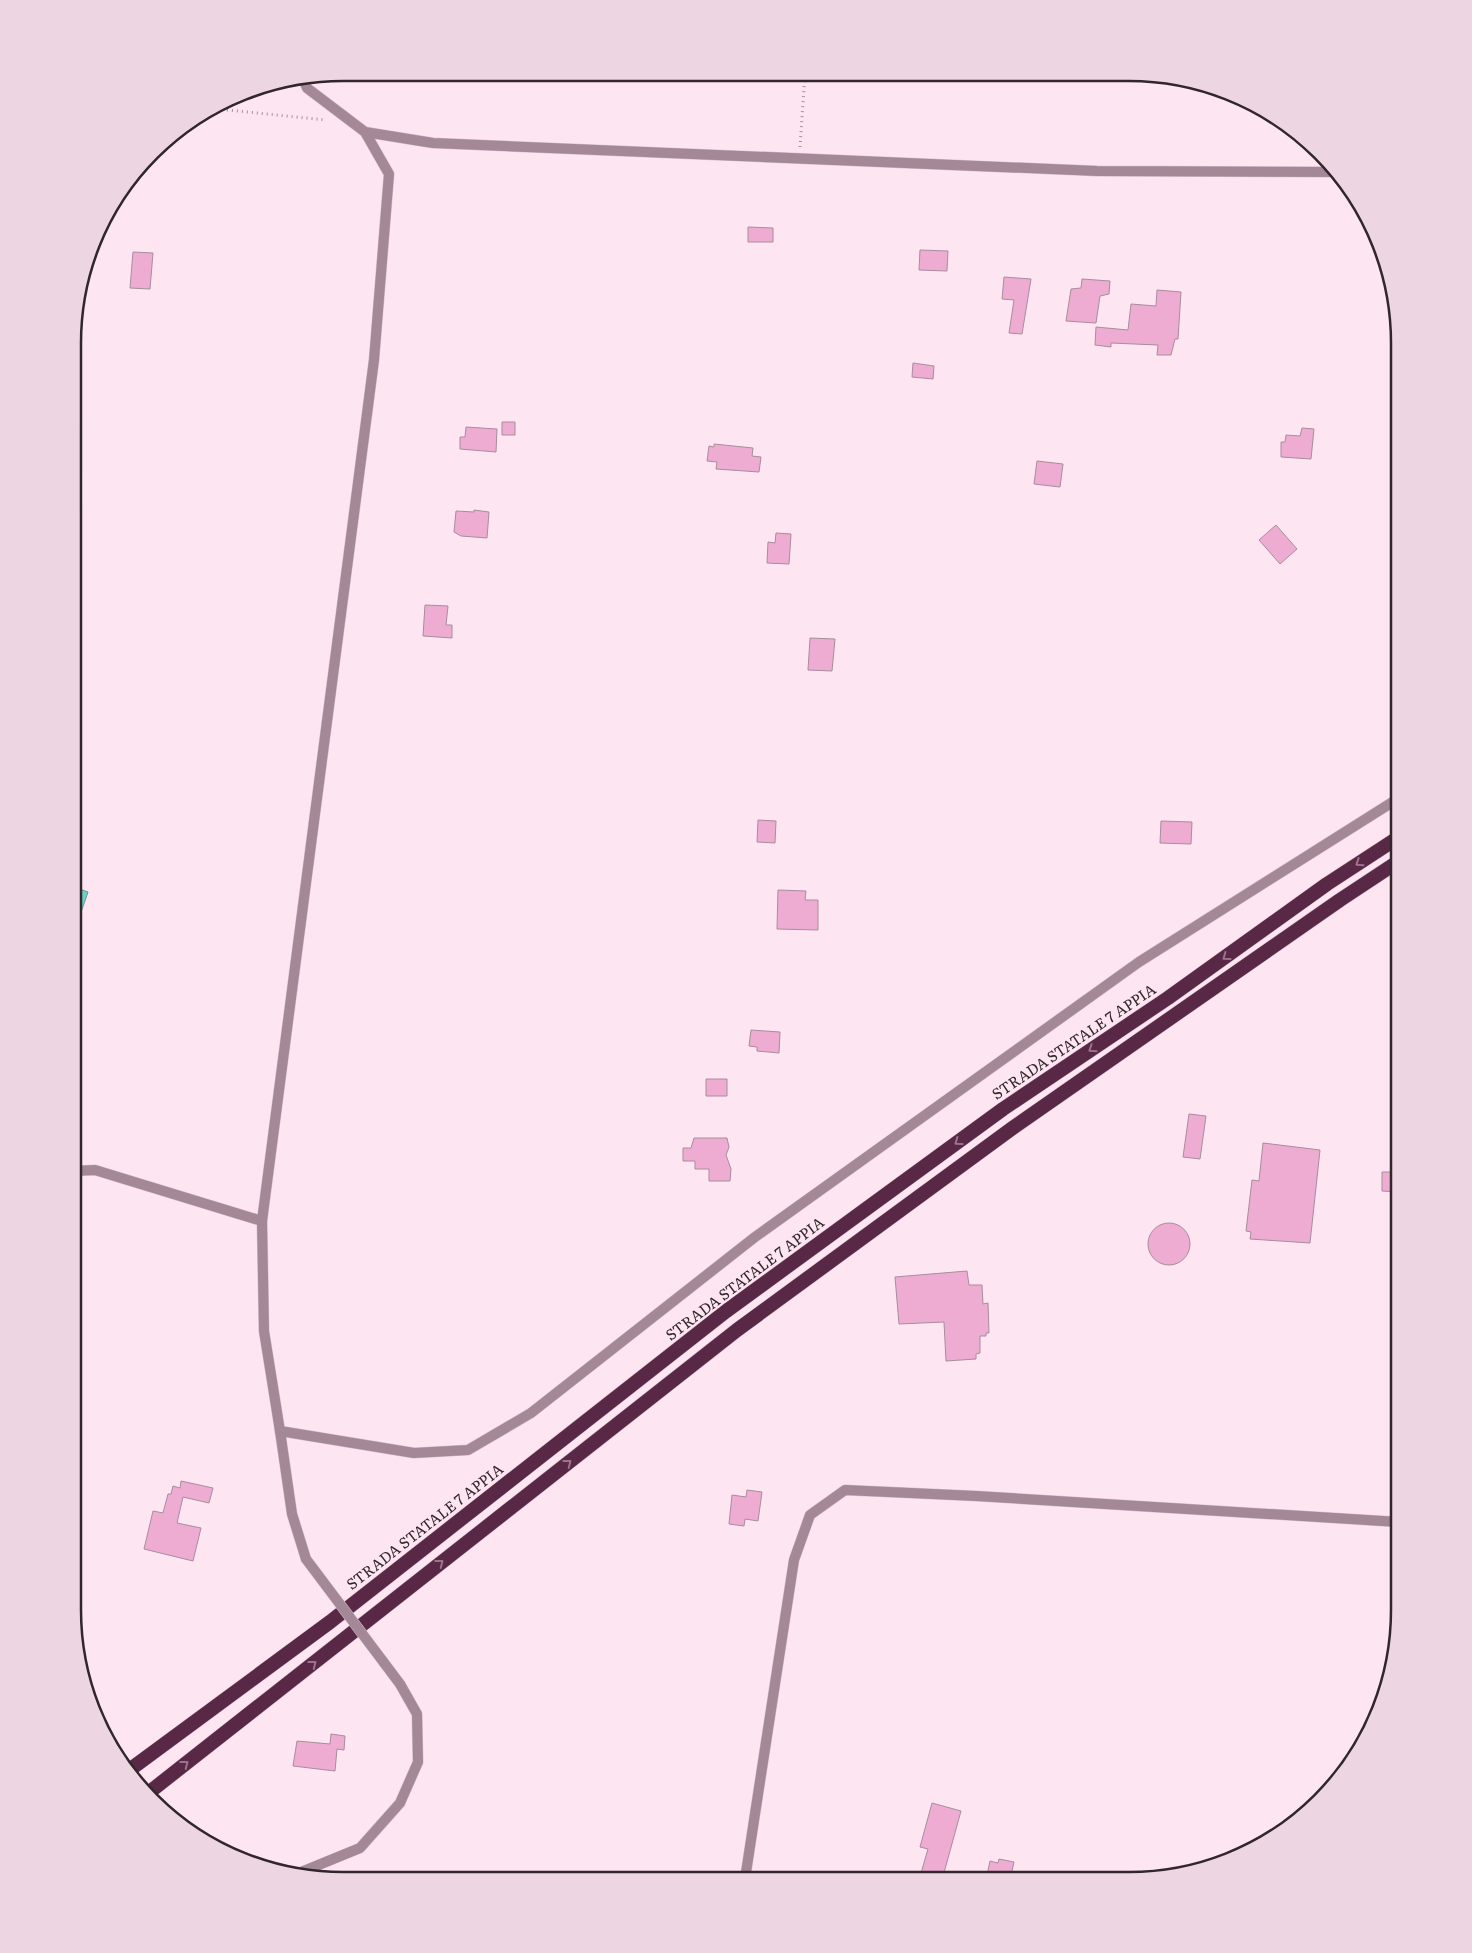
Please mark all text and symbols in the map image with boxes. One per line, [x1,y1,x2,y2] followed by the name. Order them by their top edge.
[1355,857,1364,867] one-way arrow
[1222,951,1232,960] one-way arrow
[986,977,1160,1104] street label: STRADA STATALE 7 APPIA
[1088,1043,1098,1052] one-way arrow
[955,1136,964,1144] one-way arrow
[660,1210,828,1345] street label: STRADA STATALE 7 APPIA
[341,1457,507,1595] street label: STRADA STATALE 7 APPIA
[562,1460,572,1469] one-way arrow
[435,1560,444,1569] one-way arrow
[307,1661,316,1669] one-way arrow
[179,1762,188,1770] one-way arrow

